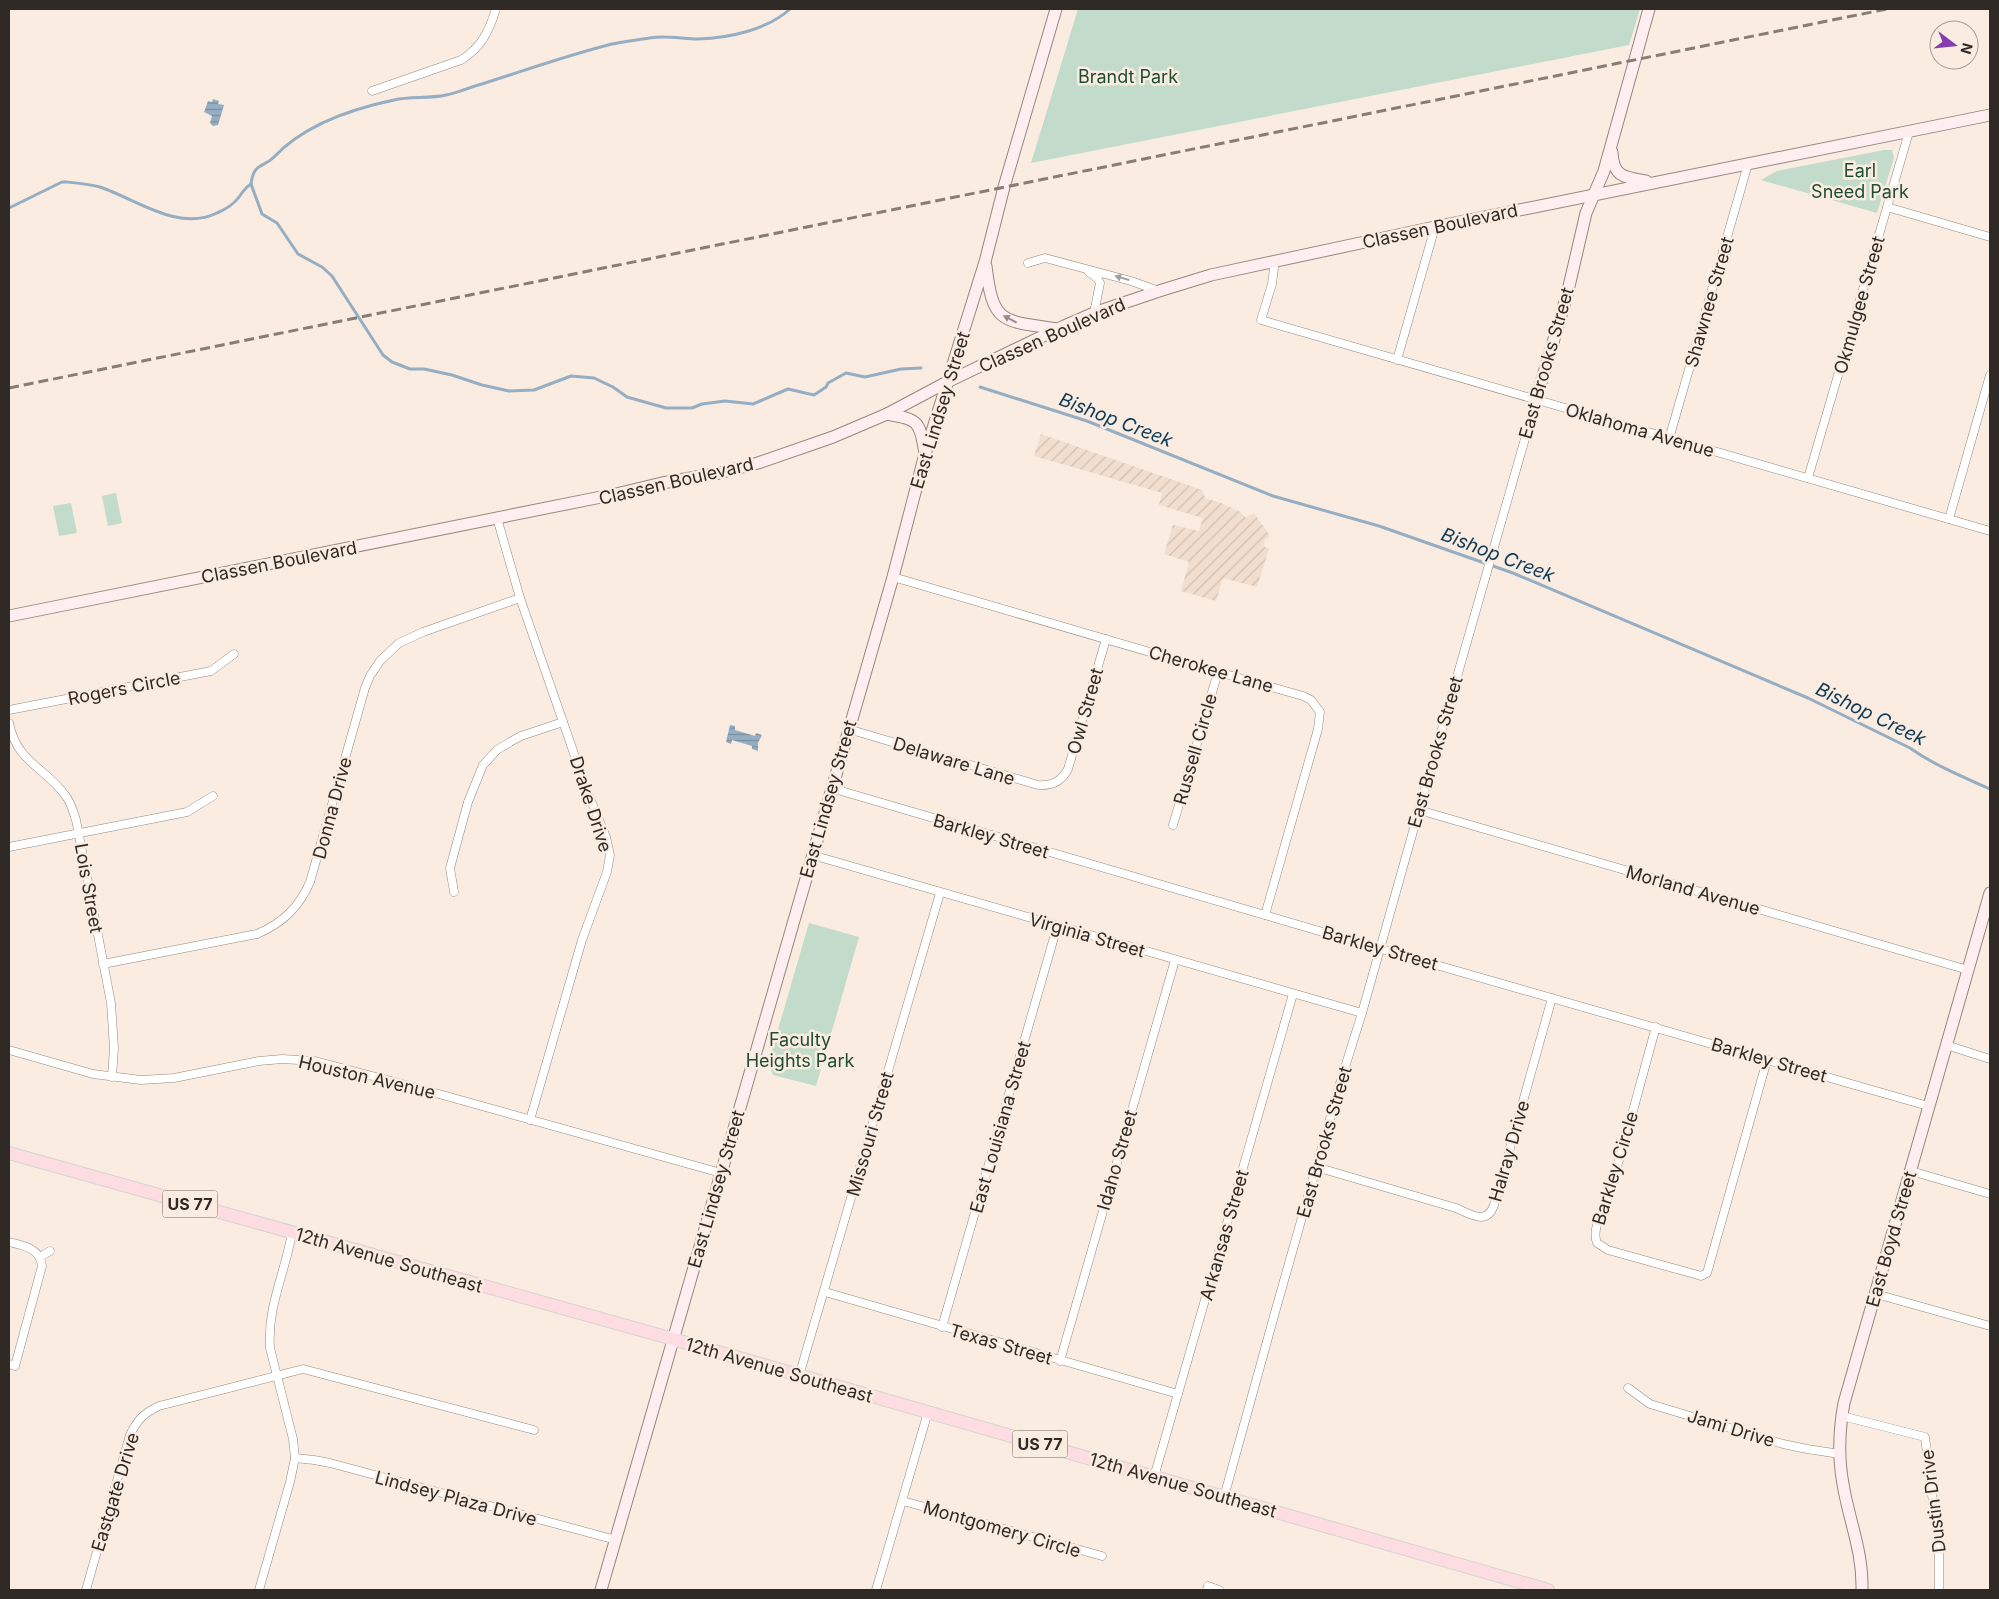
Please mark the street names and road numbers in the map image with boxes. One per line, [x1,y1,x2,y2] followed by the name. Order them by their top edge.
[1360,199,1520,253] street label: Classen Boulevard
[1680,234,1738,370] street label: Shawnee Street
[1829,234,1889,376] street label: Okmulgee Street
[1514,285,1578,441] street label: East Brooks Street
[975,293,1129,377] street label: Classen Boulevard
[906,329,974,491] street label: East Lindsey Street
[1563,399,1717,461] street label: Oklahoma Avenue
[597,453,755,509] street label: Classen Boulevard
[199,537,359,587] street label: Classen Boulevard
[1146,641,1276,697] street label: Cherokee Lane
[1063,665,1107,757] street label: Owl Street
[66,667,182,709] street label: Rogers Circle
[1403,674,1467,830] street label: East Brooks Street
[1169,691,1221,807] street label: Russell Circle
[795,718,861,880] street label: East Lindsey Street
[891,733,1017,789] street label: Delaware Lane
[566,753,616,855] street label: Drake Drive
[308,755,356,861] street label: Donna Drive
[931,809,1051,863] street label: Barkley Street
[71,842,107,935] street label: Lois Street
[1624,861,1762,919] street label: Morland Avenue
[1027,908,1147,962] street label: Virginia Street
[1320,921,1440,975] street label: Barkley Street
[1709,1033,1829,1087] street label: Barkley Street
[965,1038,1035,1215] street label: East Louisiana Street
[297,1051,437,1103] street label: Houston Avenue
[1292,1064,1356,1220] street label: East Brooks Street
[842,1069,898,1199] street label: Missouri Street
[1485,1098,1533,1204] street label: Halray Drive
[1093,1107,1141,1213] street label: Idaho Street
[683,1108,749,1270] street label: East Lindsey Street
[1588,1109,1642,1227] street label: Barkley Circle
[1195,1167,1253,1303] street label: Arkansas Street
[1862,1169,1920,1309] street label: East Boyd Street
[162,1190,218,1218] road number: US 77
[293,1223,485,1297] street label: 12th Avenue Southeast
[947,1319,1055,1369] street label: Texas Street
[683,1333,875,1407] street label: 12th Avenue Southeast
[1685,1405,1777,1451] street label: Jami Drive
[87,1430,143,1554] street label: Eastgate Drive
[1012,1430,1068,1458] road number: US 77
[1087,1448,1279,1522] street label: 12th Avenue Southeast
[1916,1448,1950,1554] street label: Dustin Drive
[373,1466,539,1530] street label: Lindsey Plaza Drive
[921,1496,1083,1562] street label: Montgomery Circle

